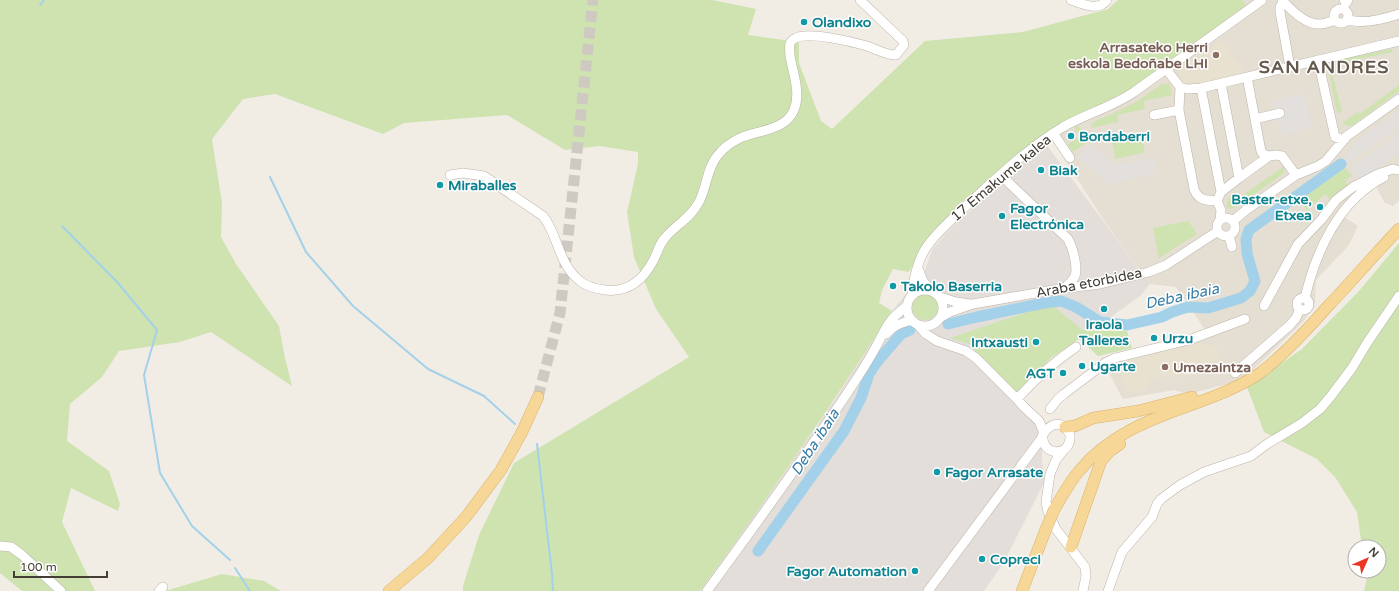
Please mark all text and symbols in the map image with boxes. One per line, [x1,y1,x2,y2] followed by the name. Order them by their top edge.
[812,14,872,31] place label: Olandixo
[799,17,809,27] marker: Olandixo
[1068,39,1208,72] place label: Arrasateko Herri eskola Bedoñabe LHI
[1211,50,1221,60] marker: Arrasateko Herri eskola Bedoñabe LHI
[1259,56,1389,78] district label: SAN ANDRES
[1079,128,1150,145] place label: Bordaberri
[947,131,1055,225] street label: 17 Emakume kalea
[1066,131,1076,141] marker: Bordaberri
[1049,162,1078,179] place label: Biak
[1036,165,1046,175] marker: Biak
[448,177,517,194] place label: Miraballes
[435,180,445,190] marker: Miraballes
[1231,191,1312,224] place label: Baster-etxe, Etxea
[1010,200,1084,233] place label: Fagor Electrónica
[1315,202,1325,212] marker: Baster-etxe, Etxea
[997,211,1007,221] marker: Fagor Electrónica
[1034,264,1144,302] street label: Araba etorbidea
[900,278,1002,295] place label: Takolo Baserria
[1143,279,1221,313] water label: Deba ibaia
[888,281,898,291] marker: Takolo Baserria
[1099,304,1109,314] marker: Iraola Talleres
[1078,316,1129,349] place label: Iraola Talleres
[1162,330,1193,347] place label: Urzu
[1149,333,1159,343] marker: Urzu
[971,334,1028,351] place label: Intxausti
[1031,337,1041,347] marker: Intxausti
[1090,358,1136,375] place label: Ugarte
[1173,359,1251,376] place label: Umezaintza
[1077,361,1087,371] marker: Ugarte
[1160,362,1170,372] marker: Umezaintza
[1026,365,1055,382] place label: AGT
[1058,368,1068,378] marker: AGT
[787,405,843,478] water label: Deba ibaia
[945,464,1043,481] place label: Fagor Arrasate
[932,467,942,477] marker: Fagor Arrasate
[1347,539,1387,579] north arrow
[1366,545,1381,560] text: N
[990,551,1041,568] place label: Copreci
[14,553,107,579] scale bar
[977,554,987,564] marker: Copreci
[20,560,57,574] text: 100 m
[786,563,907,580] place label: Fagor Automation
[910,566,920,576] marker: Fagor Automation

